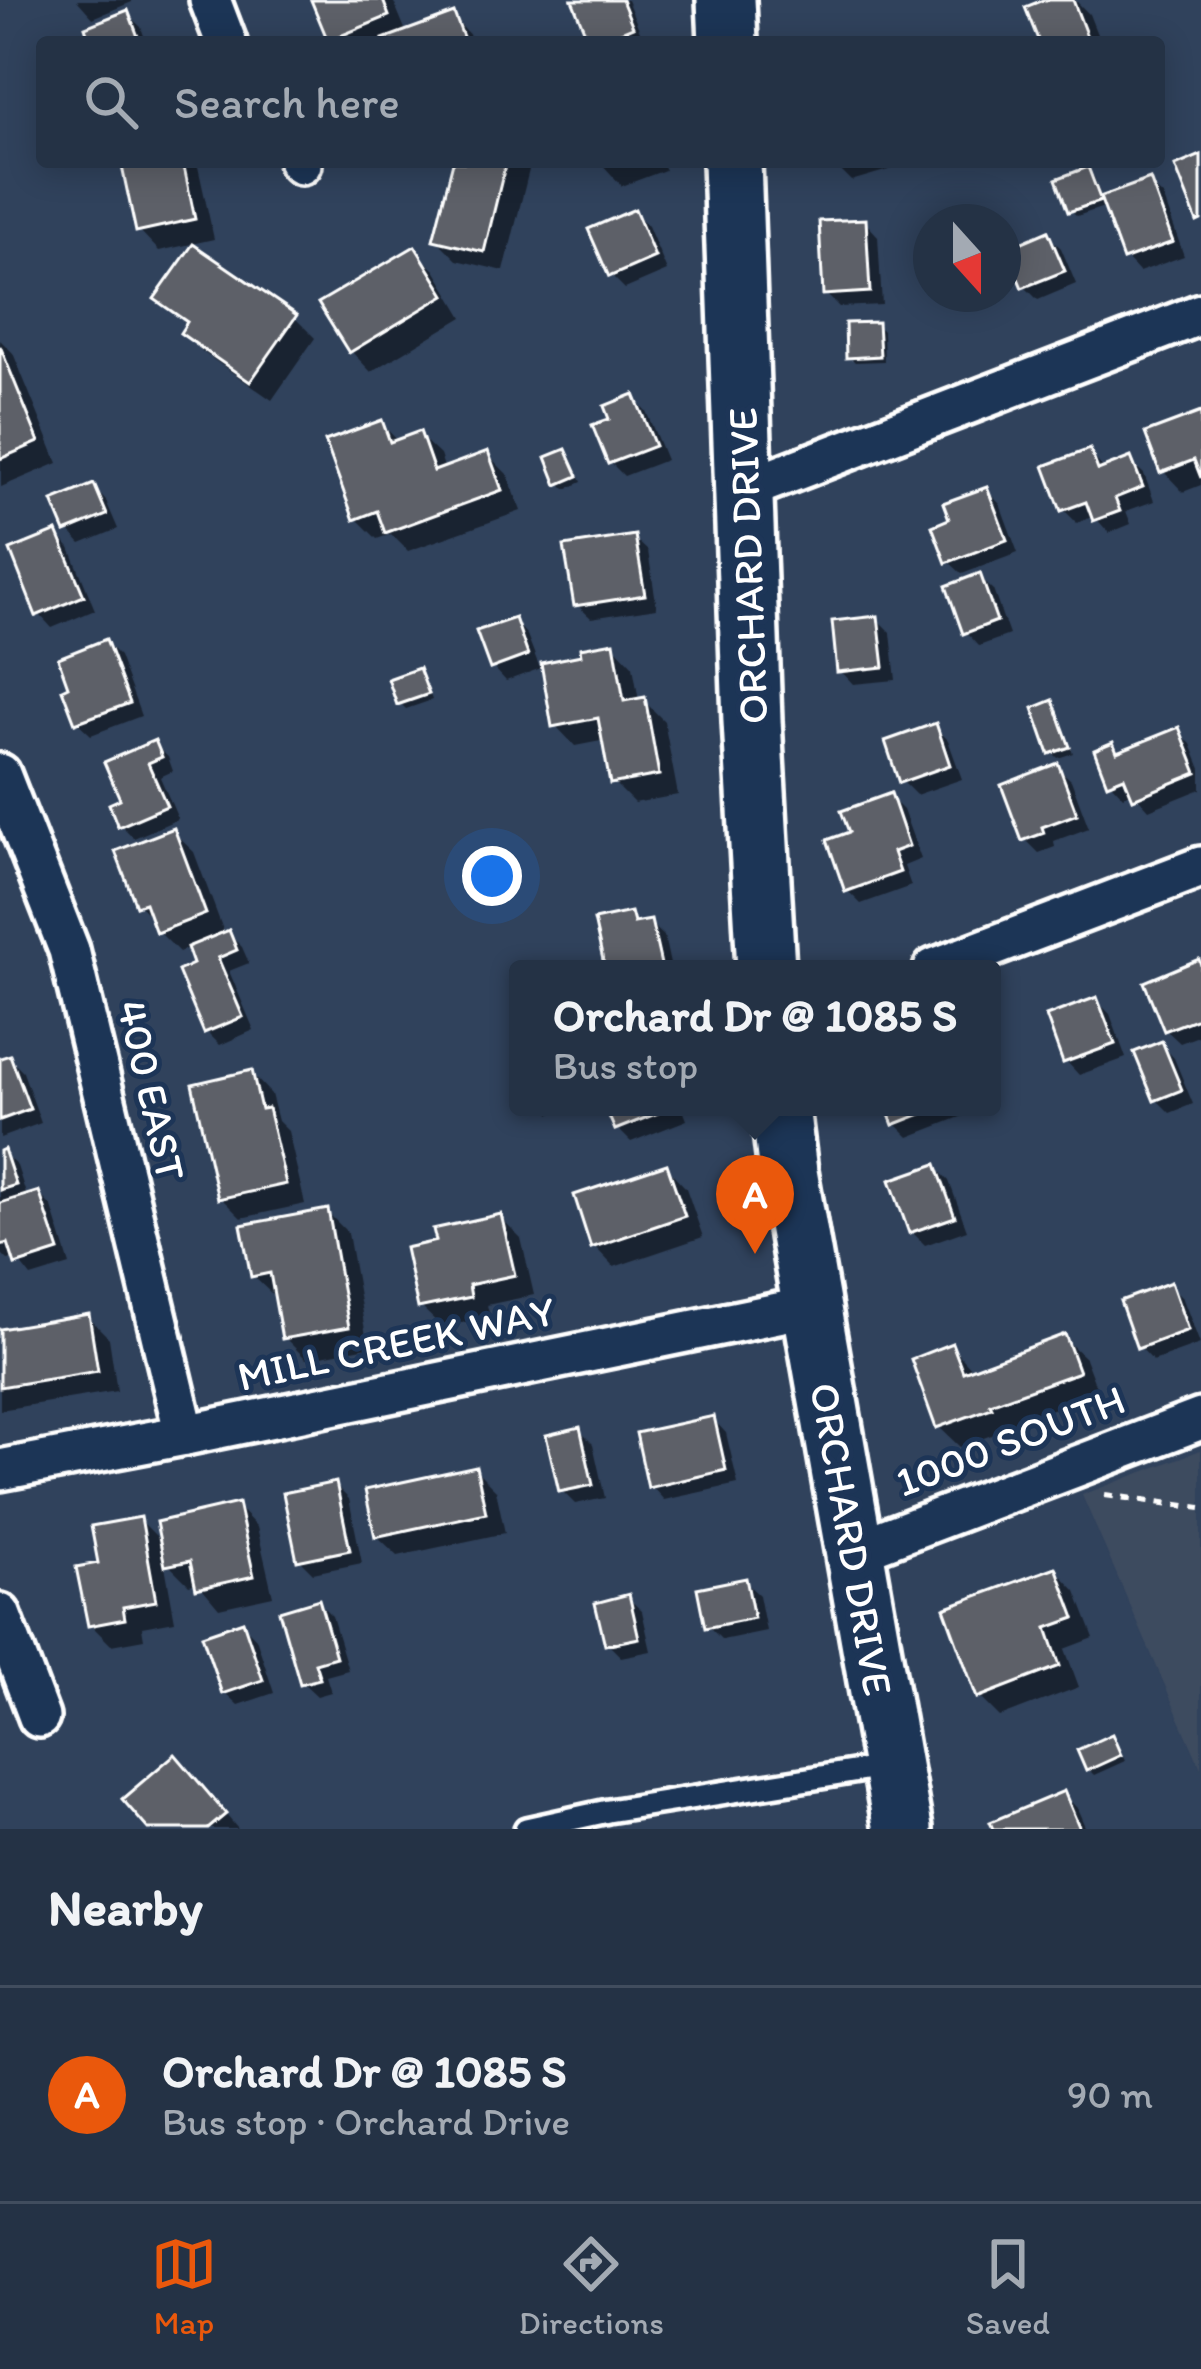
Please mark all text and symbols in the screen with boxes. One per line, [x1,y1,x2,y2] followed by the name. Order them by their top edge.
[36,36,1165,168] search box
[78,69,144,135] icon: search
[174,75,400,129] text: Search here
[913,204,1021,312] north arrow
[716,407,779,725] street label: ORCHARD DRIVE
[462,846,522,906] your location
[509,960,1001,1116] popup
[553,988,957,1042] text: Orchard Dr @ 1085 S
[106,995,197,1186] street label: 400 EAST
[553,1042,698,1089] text: Bus stop
[716,1155,794,1254] pin: A
[233,1285,559,1402] street label: MILL CREEK WAY
[889,1373,1132,1507] street label: 1000 SOUTH
[799,1379,904,1700] street label: ORCHARD DRIVE
[48,1877,203,1938] text: Nearby
[162,2044,566,2098] text: Orchard Dr @ 1085 S
[75,2071,99,2118] text: A
[1067,2071,1153,2118] text: 90 m
[162,2098,570,2145] text: Bus stop · Orchard Drive
[151,2231,217,2342] tab: Map
[519,2231,664,2342] tab: Directions
[966,2231,1050,2342] tab: Saved

